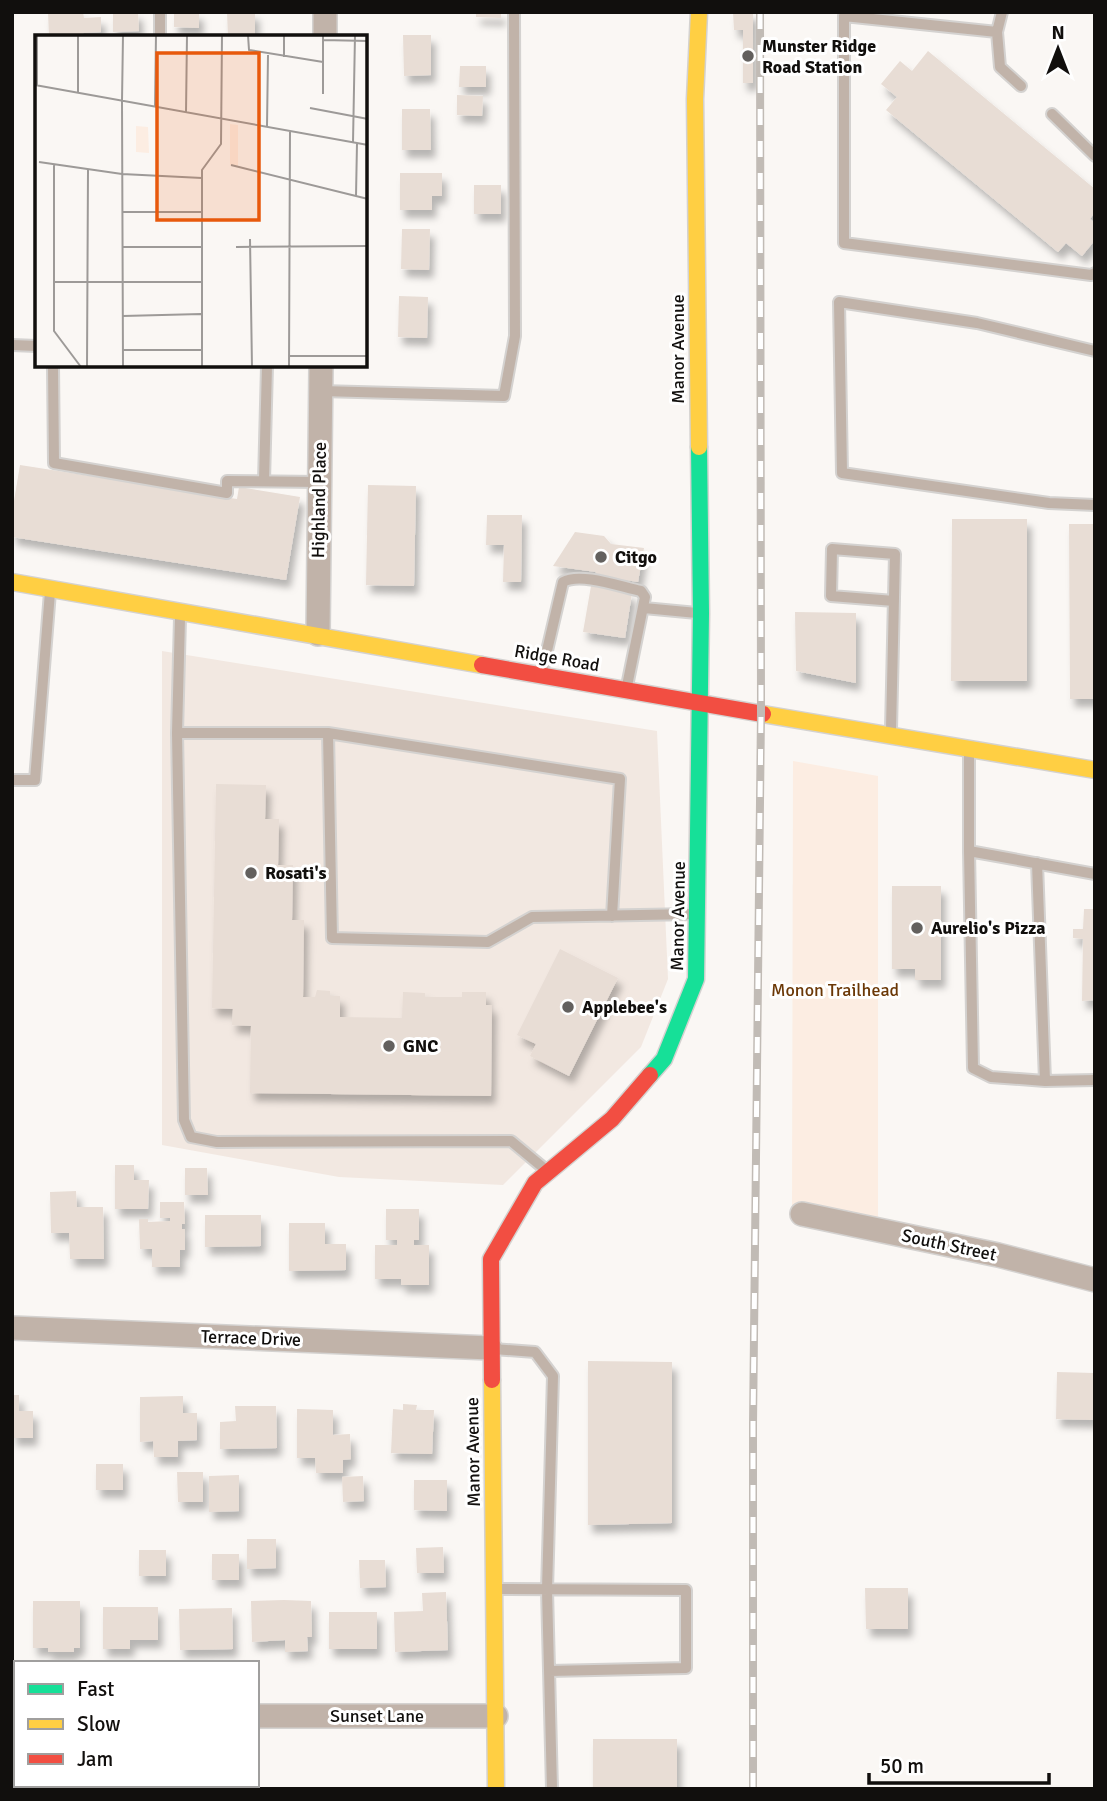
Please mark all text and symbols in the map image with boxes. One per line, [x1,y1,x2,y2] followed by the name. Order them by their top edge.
[1023,14,1093,84] north arrow
[1051,21,1065,45] text: N
[35,35,368,368] inset map
[762,35,876,78] place label: Munster Ridge Road Station
[740,48,756,64] marker: Munster Ridge Road Station
[667,294,689,404] street label: Manor Avenue
[307,442,331,558] street label: Highland Place
[615,546,657,568] place label: Citgo
[593,549,609,565] marker: Citgo
[513,640,601,676] street label: Ridge Road
[666,861,690,971] street label: Manor Avenue
[265,862,327,884] place label: Rosati's
[243,865,259,881] marker: Rosati's
[931,917,1046,939] place label: Aurelio's Pizza
[909,920,925,936] marker: Aurelio's Pizza
[771,979,899,1001] park label: Monon Trailhead
[582,996,667,1018] place label: Applebee's
[560,999,576,1015] marker: Applebee's
[403,1035,438,1057] place label: GNC
[381,1038,397,1054] marker: GNC
[900,1224,998,1266] street label: South Street
[201,1325,301,1351] street label: Terrace Drive
[461,1397,485,1507] street label: Manor Avenue
[14,1661,259,1787] legend
[77,1676,114,1702] text: Fast
[330,1705,424,1727] street label: Sunset Lane
[77,1711,121,1737] text: Slow
[869,1742,1049,1786] scale bar
[77,1746,113,1772] text: Jam
[880,1753,924,1779] text: 50 m

